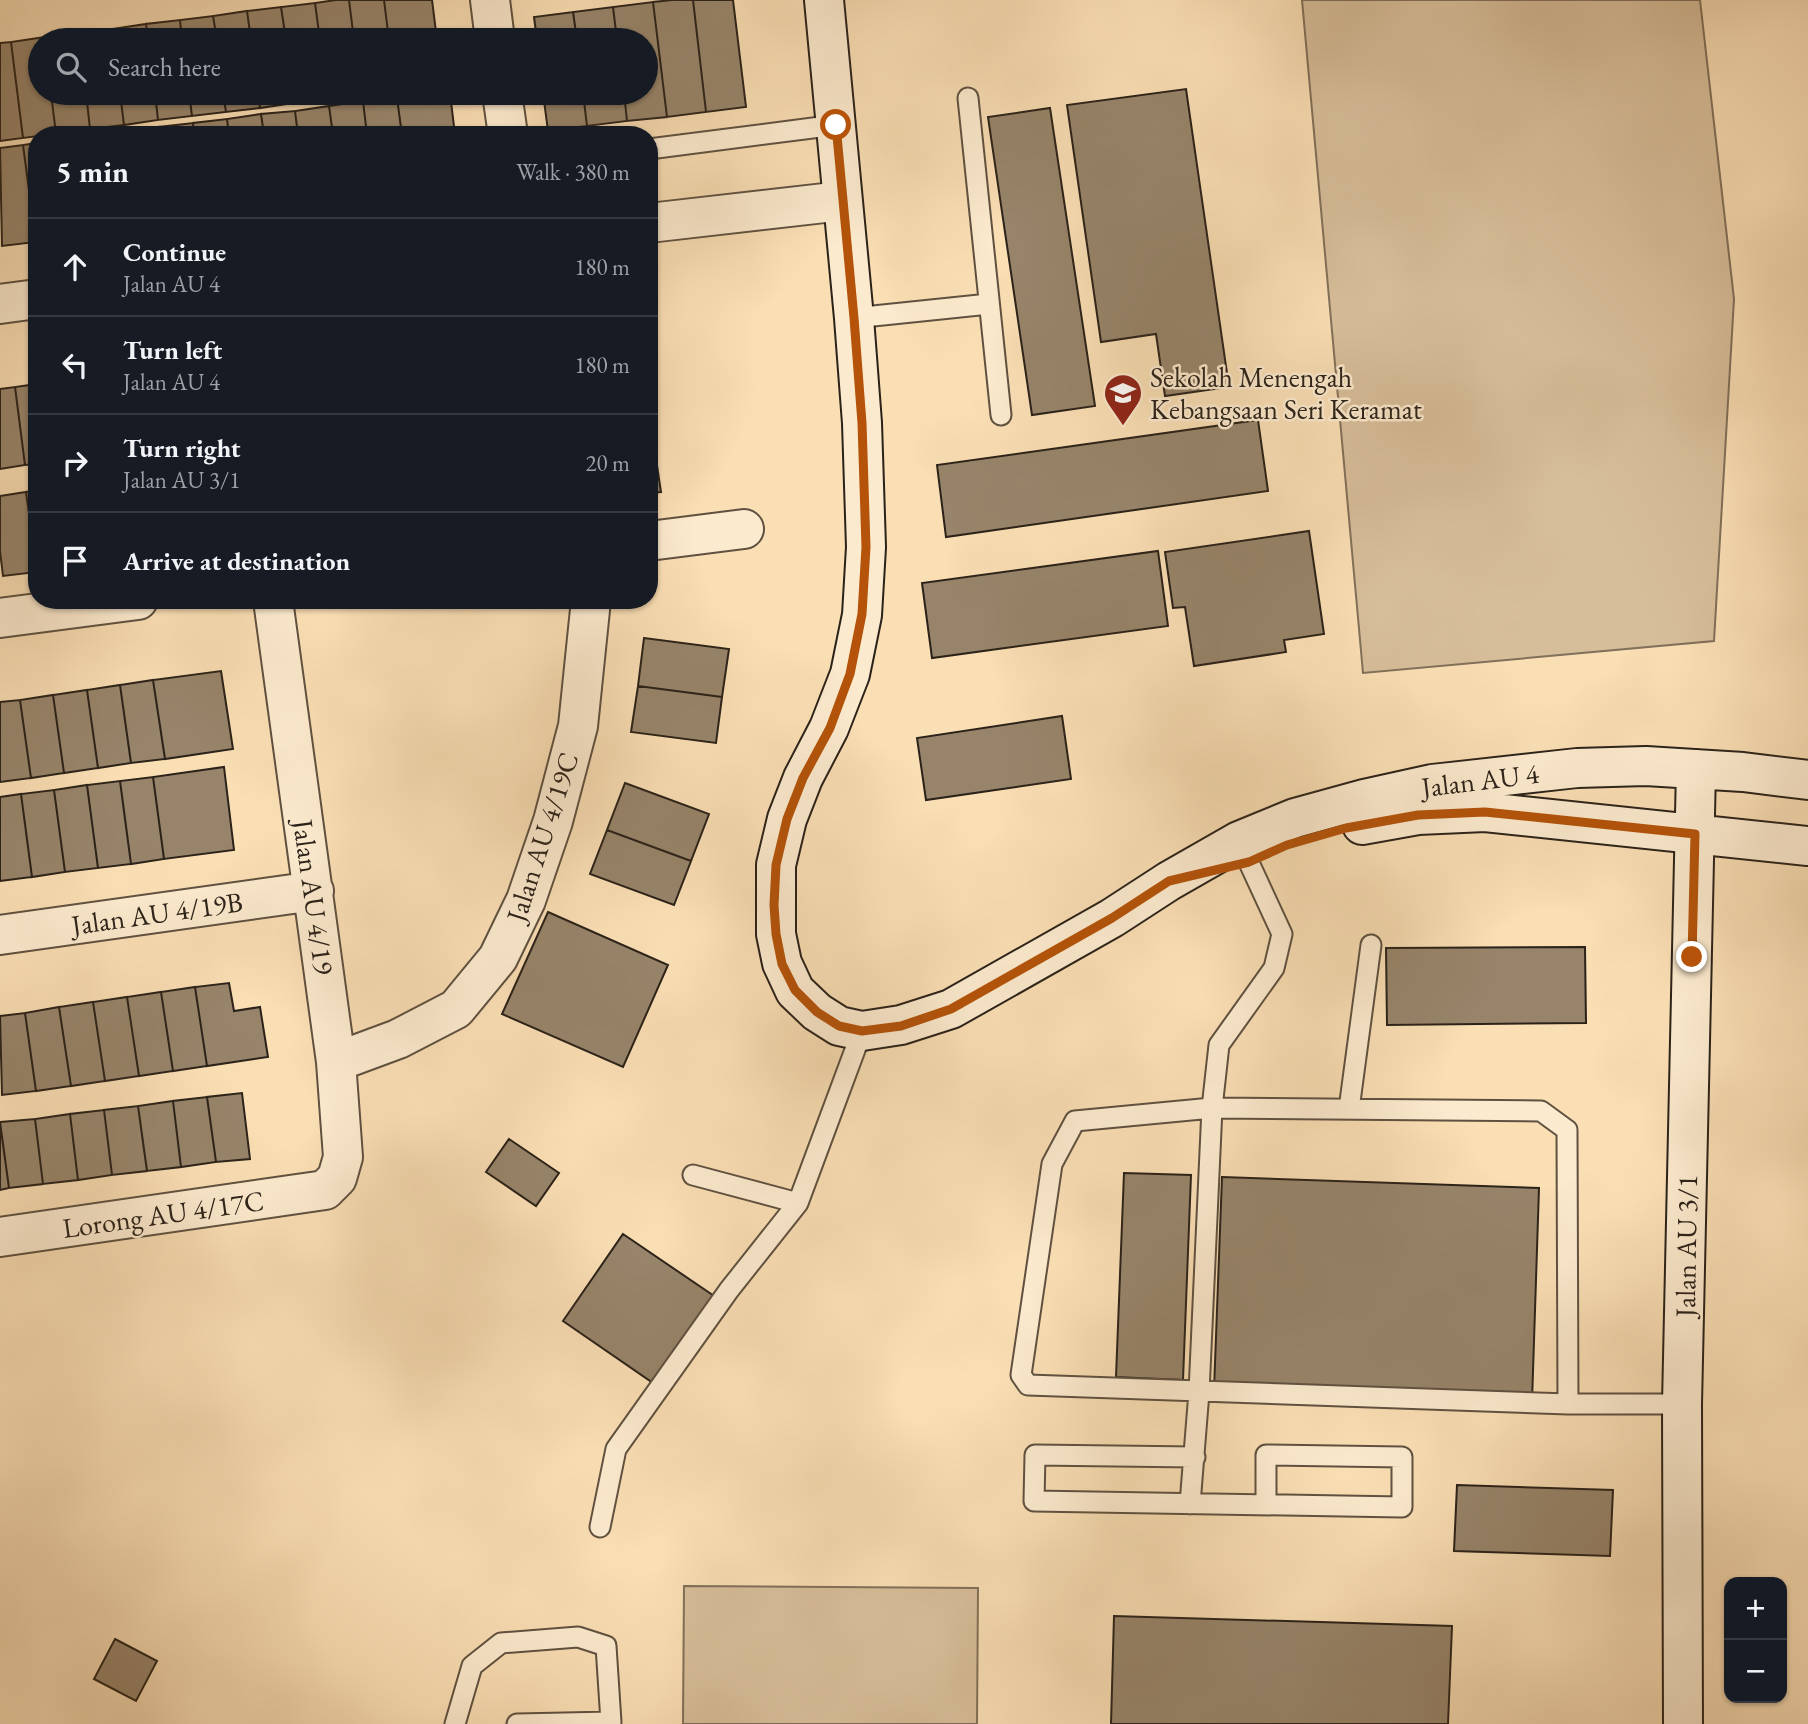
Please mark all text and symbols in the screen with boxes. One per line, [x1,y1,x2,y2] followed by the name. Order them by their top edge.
[28,28,658,105] search box
[52,48,90,86] icon: search
[108,50,221,84] text: Search here
[820,109,851,140] route start
[56,152,129,191] text: 5 min
[516,157,630,187] text: Walk · 380 m
[123,235,226,269] text: Continue
[56,248,94,286] icon: ahead
[574,252,630,282] text: 180 m
[123,269,220,299] text: Jalan AU 4
[123,333,222,367] text: Turn left
[56,346,94,384] icon: left
[574,350,630,380] text: 180 m
[1150,359,1422,427] place label: Sekolah Menengah Kebangsaan Seri Keramat
[123,367,220,397] text: Jalan AU 4
[1102,372,1144,427] school or university icon: Sekolah Menengah Kebangsaan Seri Keramat
[123,431,241,465] text: Turn right
[56,444,94,482] icon: right
[585,448,630,478] text: 20 m
[123,465,240,495] text: Jalan AU 3/1
[56,542,94,580] icon: arrive
[123,544,350,578] text: Arrive at destination
[497,748,586,928] street label: Jalan AU 4/19C
[1417,755,1541,805] street label: Jalan AU 4
[285,815,343,977] street label: Jalan AU 4/19
[67,883,245,943] street label: Jalan AU 4/19B
[1676,941,1707,972] route end
[1667,1174,1705,1320] street label: Jalan AU 3/1
[60,1182,266,1246] street label: Lorong AU 4/17C
[1724,1577,1787,1703] map controls
[1724,1577,1787,1640] button: +
[1724,1640,1787,1703] button: −

